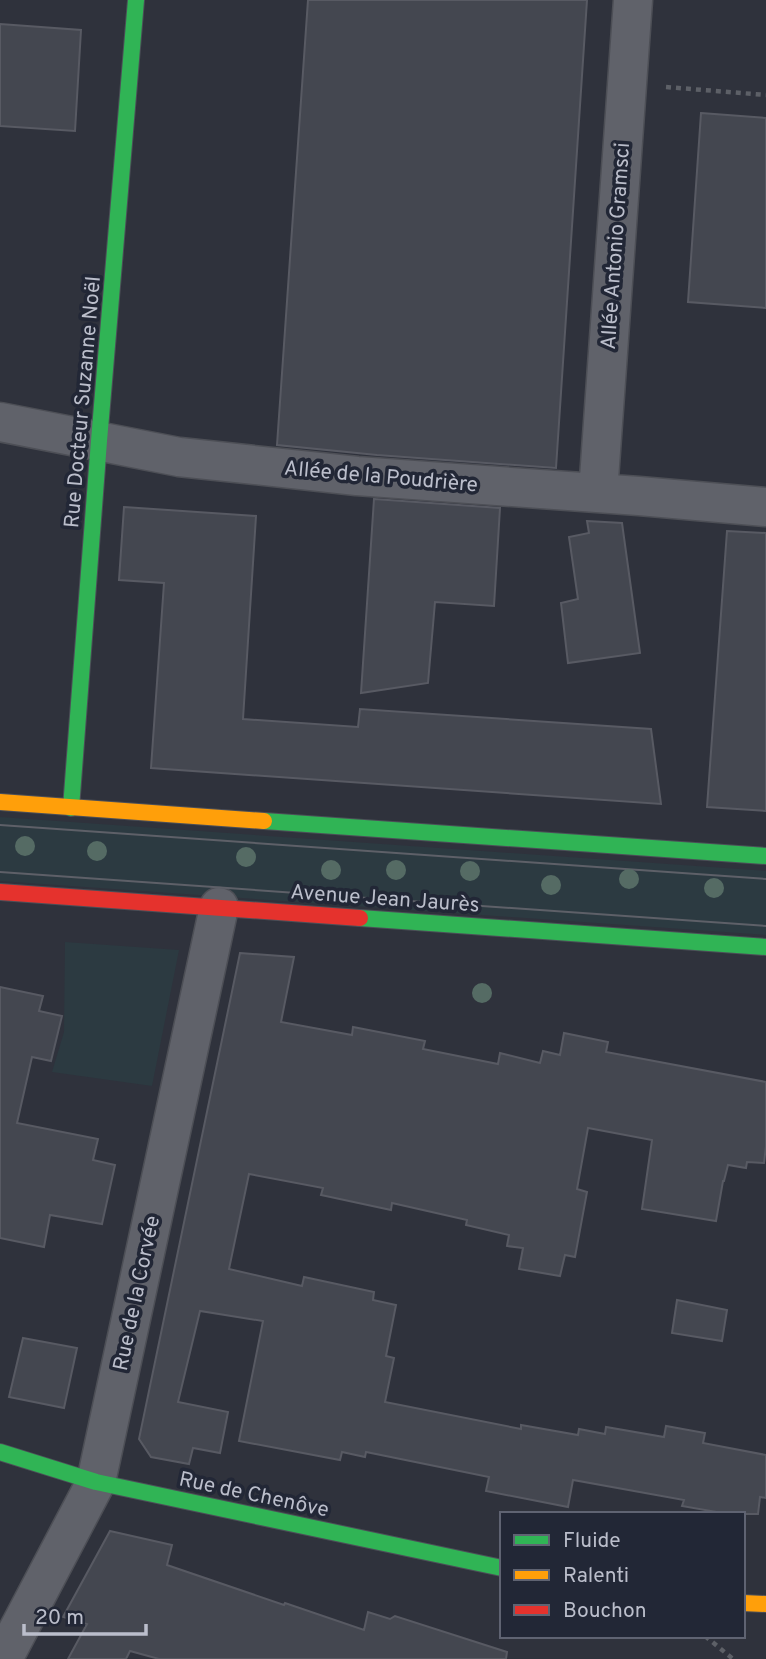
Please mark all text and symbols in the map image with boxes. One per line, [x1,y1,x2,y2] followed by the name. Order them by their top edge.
[596,142,637,351] street label: Allée Antonio Gramsci
[59,275,108,529] street label: Rue Docteur Suzanne Noël
[283,456,479,499] street label: Allée de la Poudrière
[289,879,480,920] street label: Avenue Jean Jaurès
[108,1213,167,1373] street label: Rue de la Corvée
[176,1466,331,1525] street label: Rue de Chenôve
[500,1512,745,1638] legend
[563,1528,621,1555] text: Fluide
[563,1563,629,1590] text: Ralenti
[24,1592,147,1636] scale bar
[563,1598,646,1625] text: Bouchon
[35,1605,84,1632] text: 20 m

